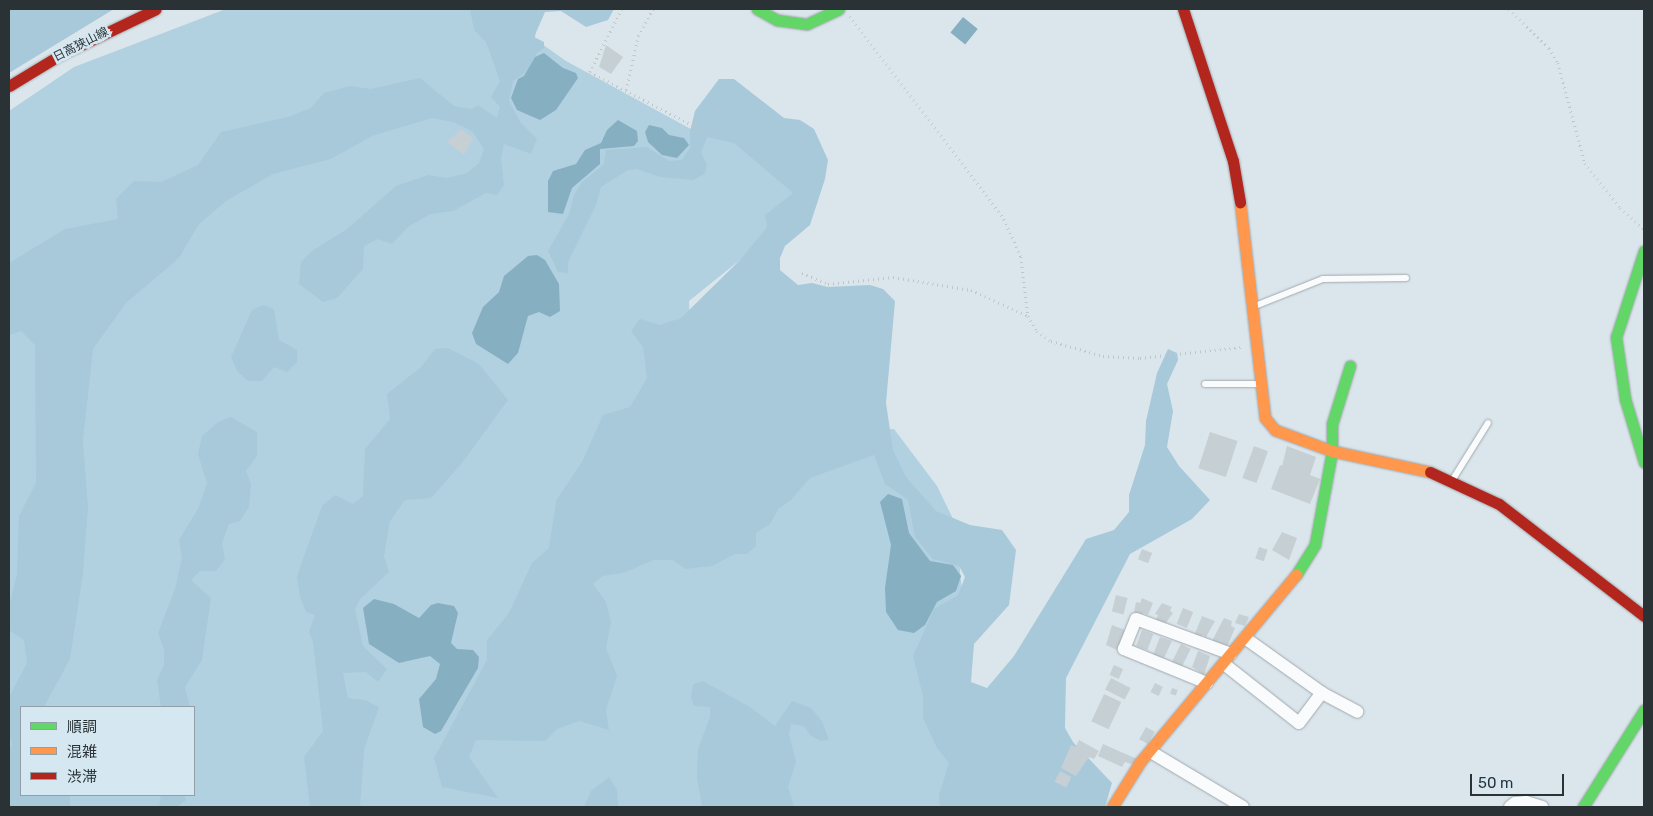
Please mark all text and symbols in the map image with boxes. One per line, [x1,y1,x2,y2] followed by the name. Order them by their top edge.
[51,25,111,65] street label: 日高狭山線
[20,706,195,796] legend
[67,718,97,736] text: 順調
[67,743,97,761] text: 混雑
[1473,764,1567,796] scale bar
[67,768,97,786] text: 渋滞
[1478,774,1513,792] text: 50 m

